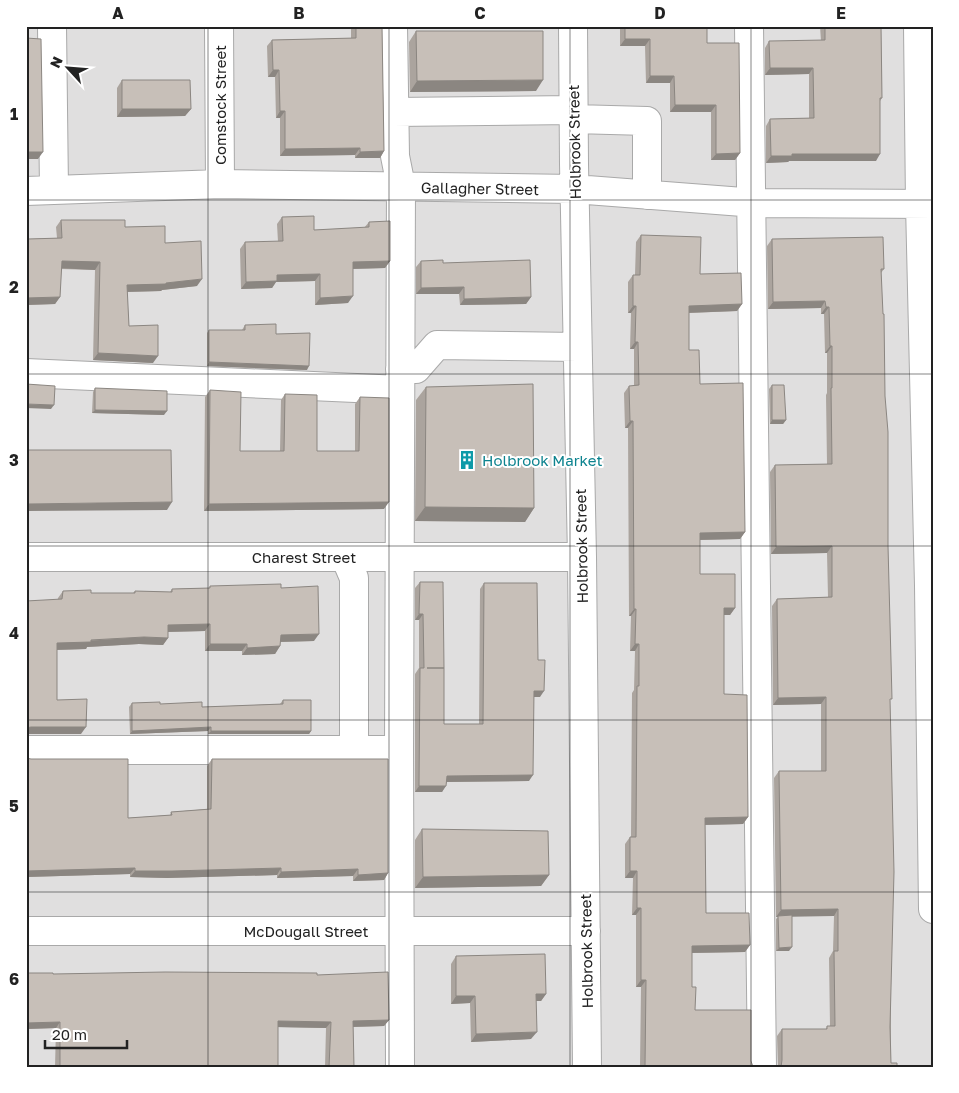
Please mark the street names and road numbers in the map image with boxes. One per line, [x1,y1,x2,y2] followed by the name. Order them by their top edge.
[211,45,229,165] street label: Comstock Street
[564,84,584,200] street label: Holbrook Street
[421,178,539,198] street label: Gallagher Street
[571,488,591,604] street label: Holbrook Street
[252,548,356,566] street label: Charest Street
[576,893,596,1009] street label: Holbrook Street
[243,922,369,940] street label: McDougall Street

